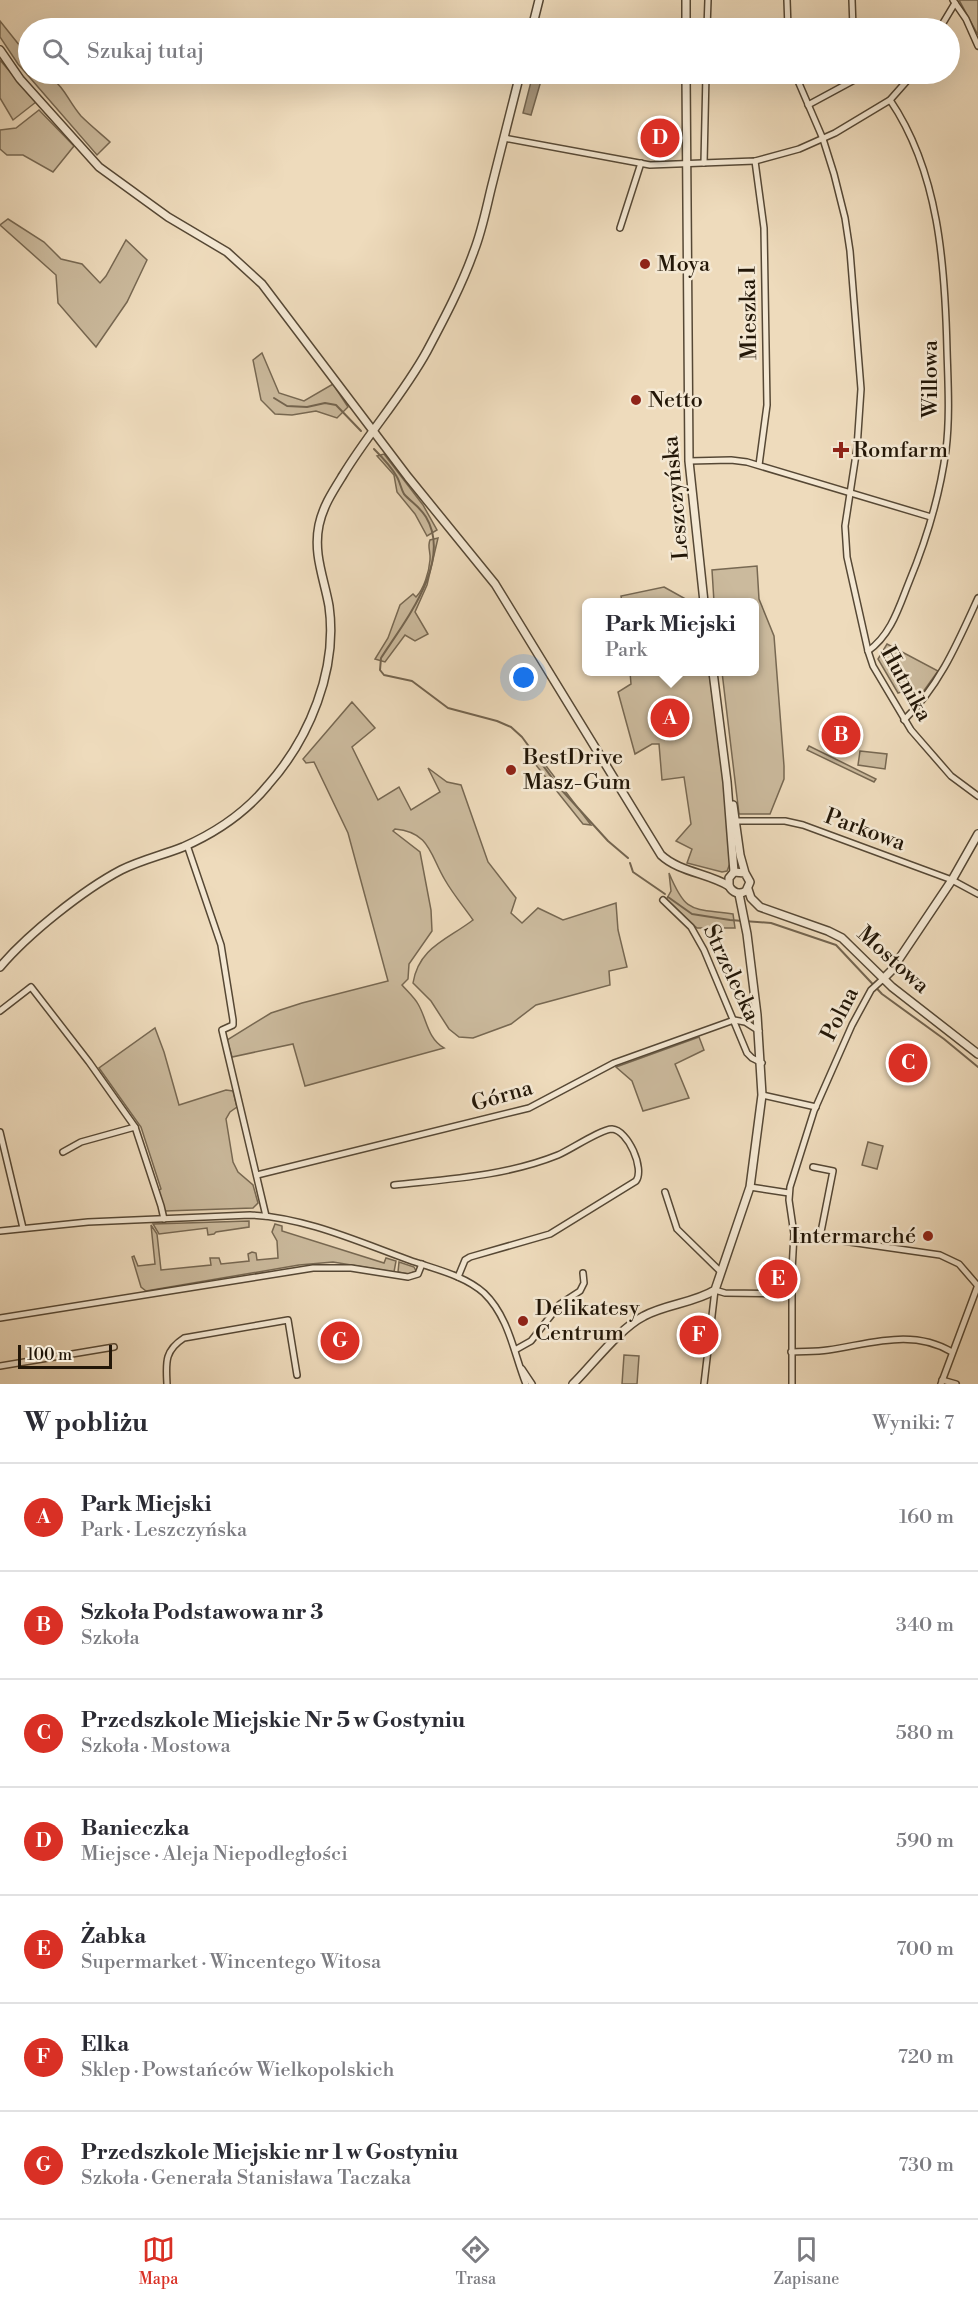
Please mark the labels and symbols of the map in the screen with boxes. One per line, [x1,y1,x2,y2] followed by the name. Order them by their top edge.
[640,116,680,160] pin: D
[657,251,711,278] place label: Moya
[638,257,652,271] marker: Moya
[735,265,763,360] street label: Mieszka I
[917,339,944,419] street label: Willowa
[648,387,703,414] place label: Netto
[629,393,643,407] marker: Netto
[657,434,695,561] street label: Leszczyńska
[853,437,948,464] place label: Romfarm
[834,443,848,457] marker: Romfarm
[874,642,938,727] street label: Hutnika
[509,663,538,692] your location
[650,696,690,740] pin: A
[822,712,860,758] pin: B
[522,744,631,796] place label: BestDrive Masz-Gum
[504,763,518,777] marker: BestDrive Masz-Gum
[821,803,910,857] street label: Parkowa
[697,920,765,1026] street label: Strzelecka
[851,921,935,1000] street label: Mostowa
[815,982,865,1045] street label: Polna
[888,1040,928,1086] pin: C
[468,1074,537,1118] street label: Górna
[791,1223,916,1250] place label: Intermarché
[921,1229,935,1243] marker: Intermarché
[758,1256,798,1302] pin: E
[535,1295,640,1347] place label: Delikatesy Centrum
[680,1312,718,1358] pin: F
[516,1314,530,1328] marker: Delikatesy Centrum
[320,1318,360,1364] pin: G
[18,1342,112,1370] scale bar

